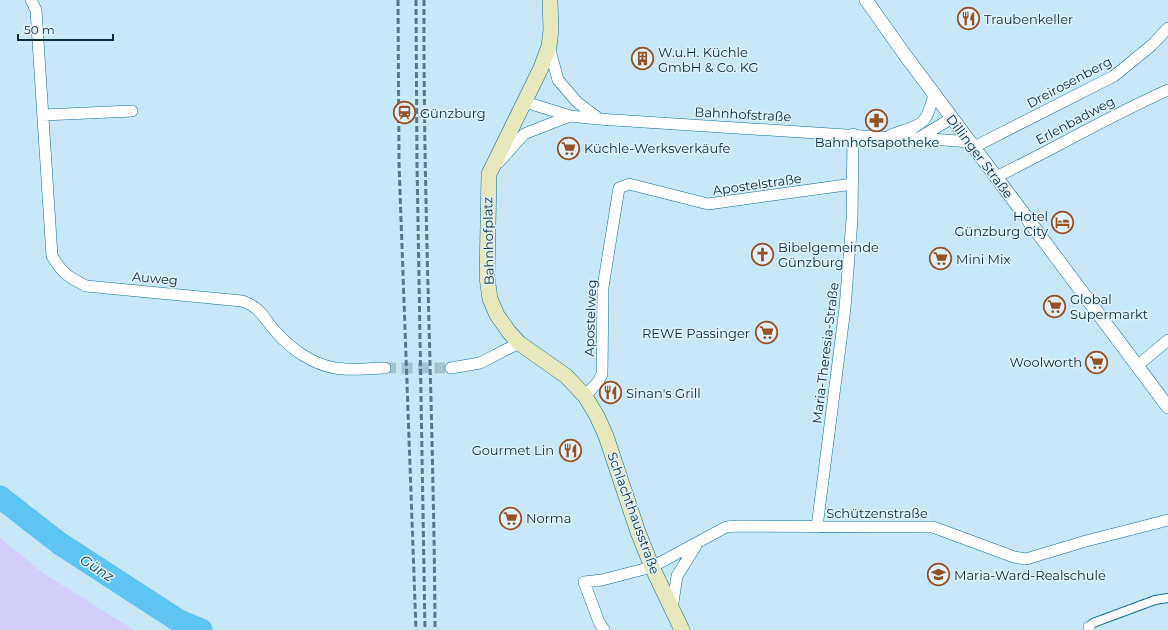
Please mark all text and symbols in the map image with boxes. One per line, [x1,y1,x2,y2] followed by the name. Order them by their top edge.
[955,6,981,32] restaurant icon: Traubenkeller
[984,11,1073,27] place label: Traubenkeller
[18,16,113,42] scale bar
[24,22,55,37] text: 50 m
[658,44,759,75] place label: W.u.H. Küchle GmbH & Co. KG
[630,46,656,72] building icon: W.u.H. Küchle GmbH & Co. KG
[1024,53,1114,111] street label: Dreirosenberg
[1033,92,1117,148] street label: Erlenbadweg
[391,100,417,126] station icon: Günzburg
[694,103,792,125] street label: Bahnhofstraße
[420,105,486,121] place label: Günzburg
[864,107,890,133] pharmacy icon: Bahnhofsapotheke
[943,111,1017,201] street label: Dillinger Straße
[815,134,939,150] place label: Bahnhofsapotheke
[555,135,581,161] supermarket icon: Küchle-Werksverkäufe
[584,140,731,156] place label: Küchle-Werksverkäufe
[712,170,803,198] street label: Apostelstraße
[479,196,497,285] street label: Bahnhofplatz
[954,208,1049,239] place label: Hotel Günzburg City
[1050,210,1076,236] hotel icon: Hotel Günzburg City
[778,239,879,270] place label: Bibelgemeinde Günzburg
[749,241,775,267] church icon: Bibelgemeinde Günzburg
[928,246,954,272] supermarket icon: Mini Mix
[956,251,1011,267] place label: Mini Mix
[131,268,179,288] street label: Auweg
[581,279,599,357] street label: Apostelweg
[808,281,842,425] street label: Maria-Theresia-Straße
[1070,291,1148,322] place label: Global Supermarkt
[1041,293,1067,319] supermarket icon: Global Supermarkt
[753,320,779,346] supermarket icon: REWE Passinger
[642,325,750,341] place label: REWE Passinger
[1084,349,1110,375] supermarket icon: Woolworth
[1010,354,1082,370] place label: Woolworth
[598,380,624,406] restaurant icon: Sinan's Grill
[626,385,701,401] place label: Sinan's Grill
[557,437,583,463] restaurant icon: Gourmet Lin
[472,442,554,458] place label: Gourmet Lin
[605,450,664,576] street label: Schlachthausstraße
[498,505,524,531] supermarket icon: Norma
[826,505,928,521] street label: Schützenstraße
[526,510,571,526] place label: Norma
[77,550,118,586] water label: Günz
[925,562,951,588] school or university icon: Maria-Ward-Realschule
[954,567,1106,583] place label: Maria-Ward-Realschule

